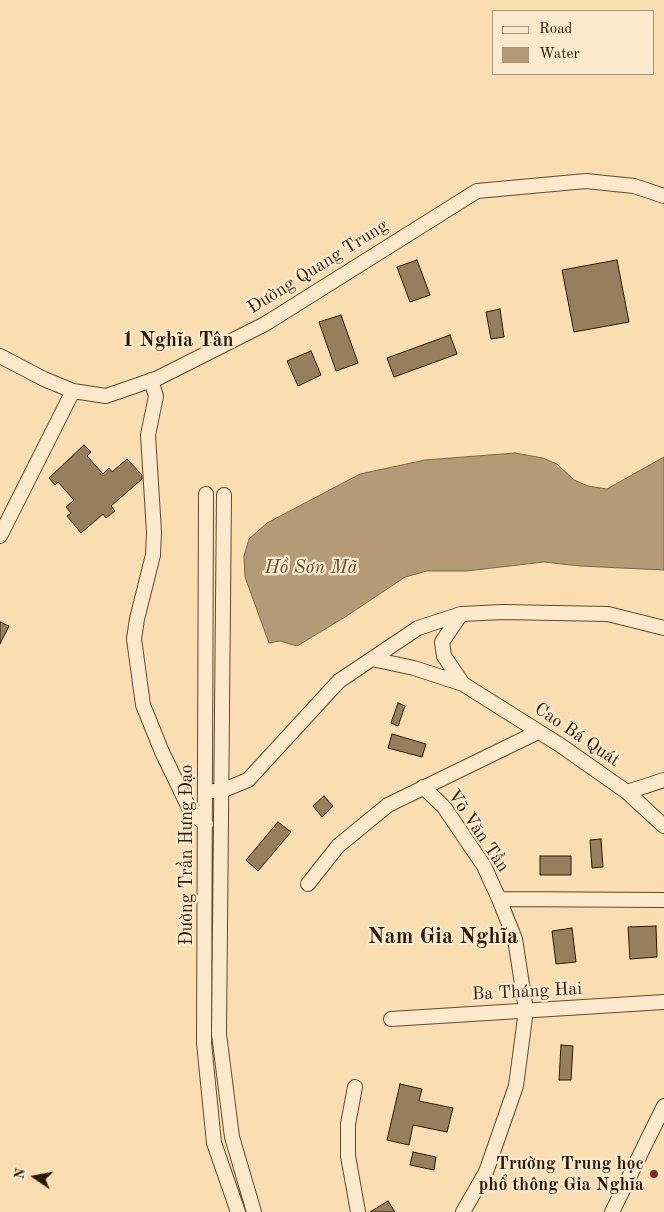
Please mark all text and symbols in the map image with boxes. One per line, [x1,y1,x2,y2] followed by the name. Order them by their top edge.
[492,10,654,75] legend
[539,22,572,37] text: Road
[539,47,580,62] text: Water
[244,215,392,319] street label: Đường Quang Trung
[122,329,234,353] district label: 1 Nghĩa Tân
[264,557,358,579] water label: Hồ Sơn Mã
[530,698,624,772] street label: Cao Bá Quát
[176,765,198,945] street label: Đường Trần Hưng Đạo
[442,785,514,877] street label: Võ Văn Tần
[368,924,518,950] district label: Nam Gia Nghĩa
[471,978,583,1006] street label: Ba Tháng Hai
[10,1152,60,1202] north arrow
[479,1153,644,1196] place label: Trường Trung học phổ thông Gia Nghĩa
[12,1167,28,1181] text: N
[648,1168,660,1180] marker: Trường Trung học phổ thông Gia Nghĩa

